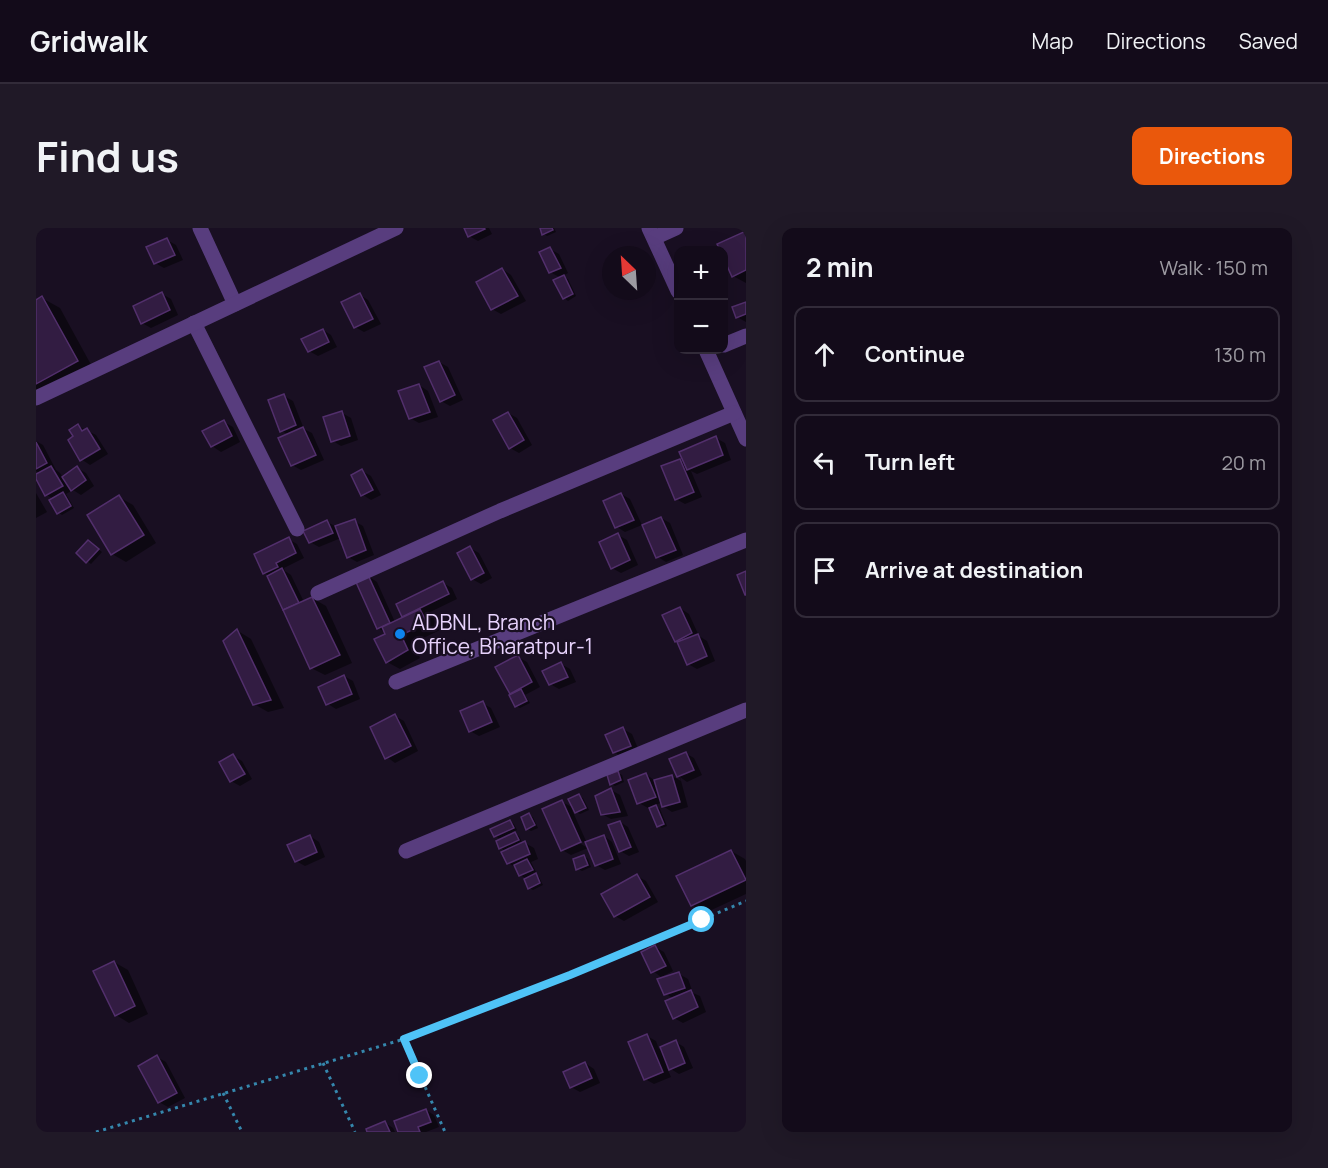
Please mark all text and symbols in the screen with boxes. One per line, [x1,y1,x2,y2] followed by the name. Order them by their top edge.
[30,22,147,60] text: Gridwalk
[1032,27,1073,55] text: Map
[1106,27,1206,55] text: Directions
[1239,27,1298,55] text: Saved
[36,127,179,185] text: Find us
[1132,127,1292,185] button: Directions
[602,246,656,300] north arrow
[674,246,728,354] map controls
[674,246,728,300] button: +
[806,249,874,285] text: 2 min
[1159,254,1268,281] text: Walk · 150 m
[674,300,728,354] button: −
[808,338,841,371] icon: ahead
[865,339,965,369] text: Continue
[1214,341,1266,368] text: 130 m
[808,446,841,479] icon: left
[865,447,955,477] text: Turn left
[1221,449,1266,476] text: 20 m
[808,554,841,587] icon: arrive
[865,555,1083,585] text: Arrive at destination
[412,608,593,660] place label: ADBNL, Branch Office, Bharatpur-1
[393,627,407,641] marker: ADBNL, Branch Office, Bharatpur-1
[688,906,714,932] route start
[406,1062,432,1088] route end

